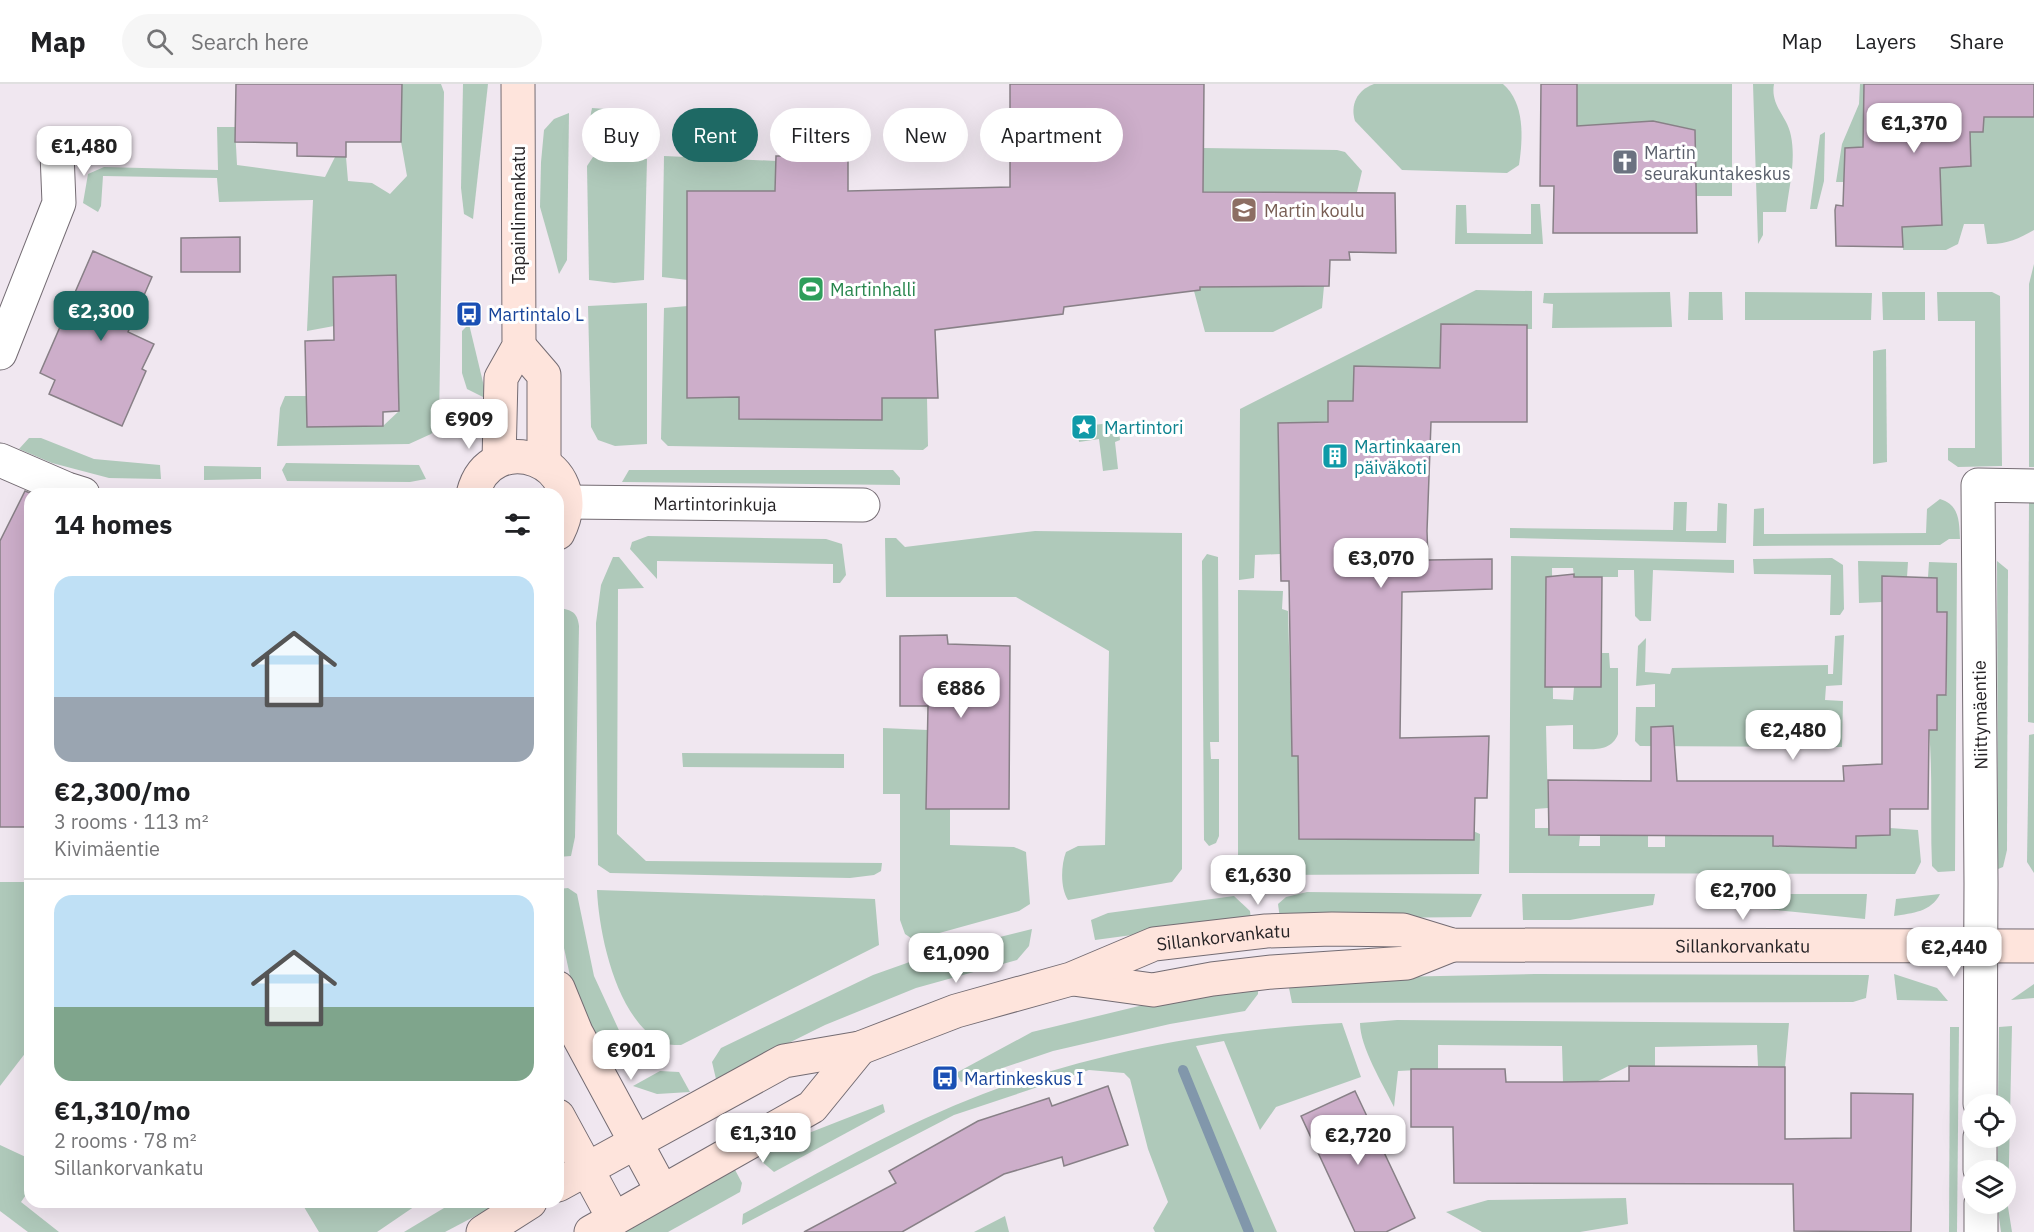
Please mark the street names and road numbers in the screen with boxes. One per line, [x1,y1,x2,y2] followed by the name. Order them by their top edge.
[507,146,530,284] street label: Tapainlinnankatu
[653,491,777,516] street label: Martintorinkuja
[1968,660,1992,770] street label: Niittymäentie
[1155,919,1291,955] street label: Sillankorvankatu
[1675,934,1810,957] street label: Sillankorvankatu

